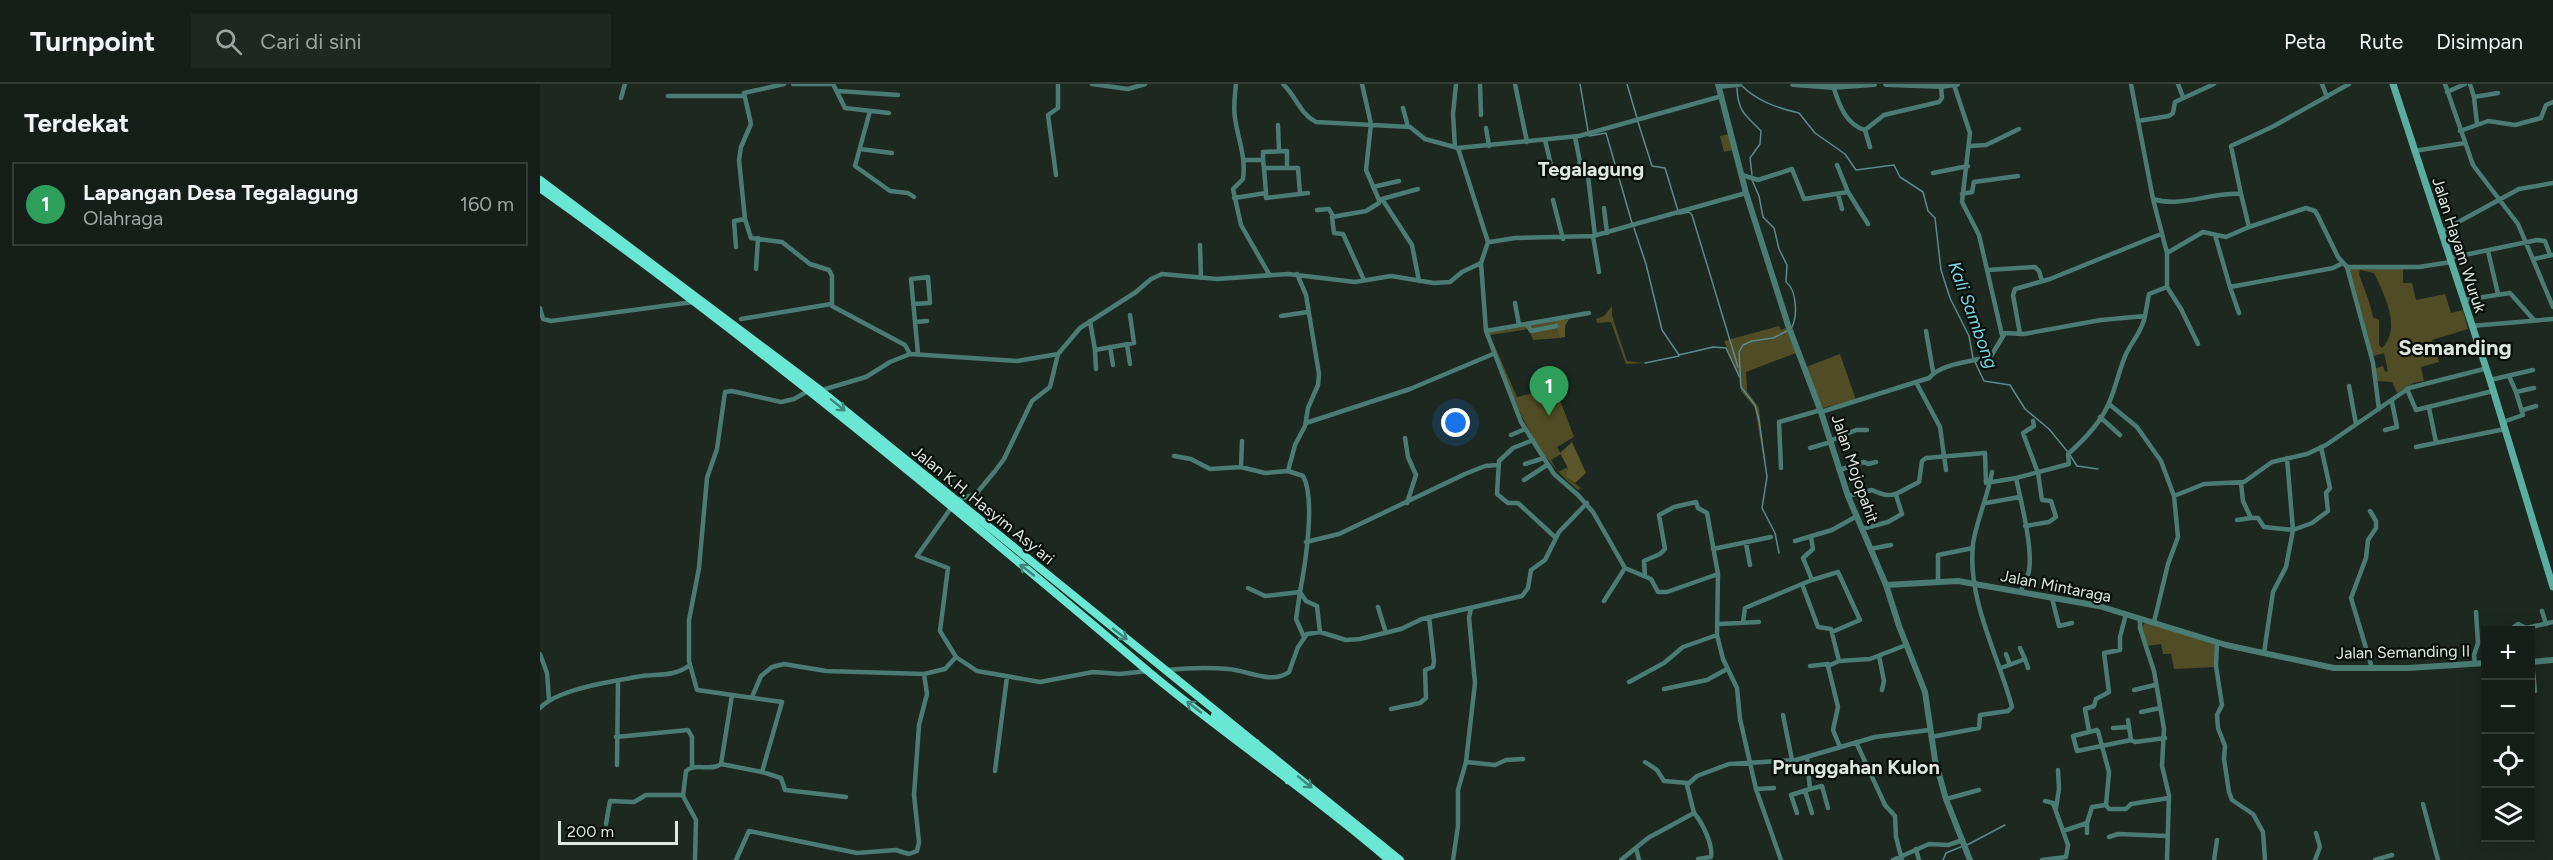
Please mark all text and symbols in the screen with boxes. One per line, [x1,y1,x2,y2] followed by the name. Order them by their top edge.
[191,14,611,68] search box
[30,24,155,58] text: Turnpoint
[212,25,245,58] icon: search
[260,28,362,55] text: Cari di sini
[2284,29,2326,54] text: Peta
[2359,29,2403,54] text: Rute
[2436,29,2523,54] text: Disimpan
[24,107,129,139] text: Terdekat
[1538,157,1644,181] district label: Tegalagung
[2428,175,2490,315] street label: Jalan Hayam Wuruk
[83,179,359,206] text: Lapangan Desa Tegalagung
[41,192,50,216] text: 1
[460,192,514,216] text: 160 m
[83,206,163,230] text: Olahraga
[1943,258,2003,372] water label: Kali Sambong
[2398,334,2512,361] district label: Semanding
[1530,366,1568,416] pin: 1
[830,398,846,411] one-way arrow
[1441,408,1470,437] your location
[1828,412,1882,526] street label: Jalan Mojopahit
[908,442,1058,568] street label: Jalan K.H. Hasyim Asy'ari
[1020,563,1036,576] one-way arrow
[1999,566,2113,606] street label: Jalan Mintaraga
[2481,626,2535,842] map controls
[2481,626,2535,680] button: +
[1111,628,1127,641] one-way arrow
[2336,641,2470,663] street label: Jalan Semanding II
[2481,680,2535,734] button: −
[1186,701,1202,714] one-way arrow
[2481,734,2535,788] button: locate
[1772,755,1940,779] district label: Prunggahan Kulon
[1297,775,1313,788] one-way arrow
[2481,788,2535,842] button: layers
[558,818,678,846] scale bar
[567,822,614,841] text: 200 m

